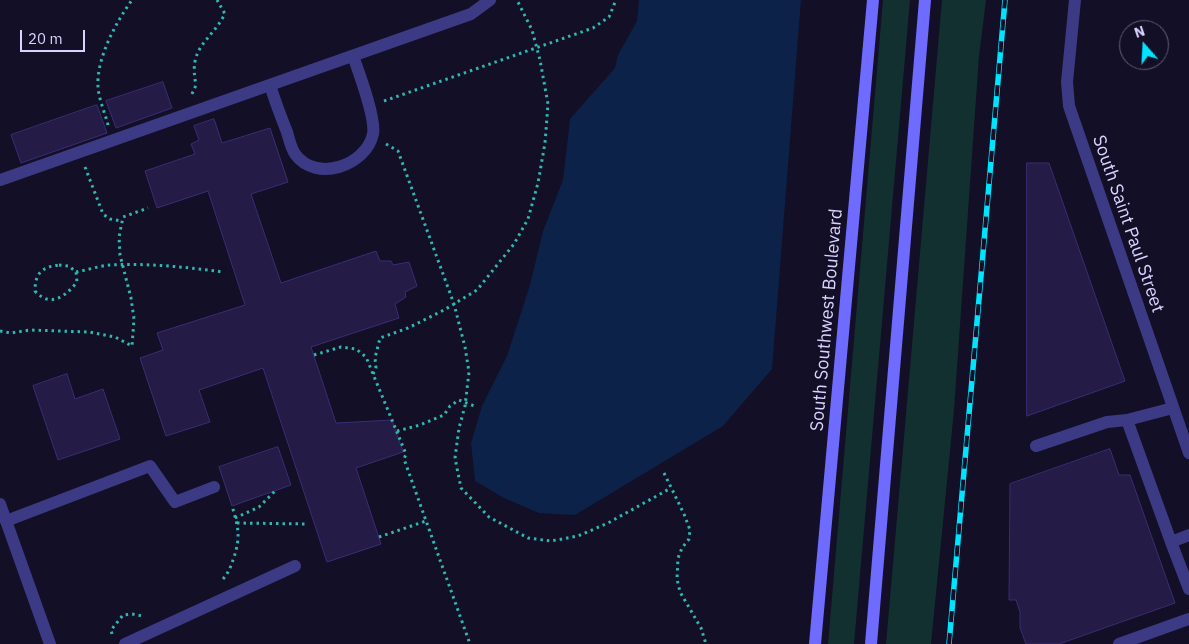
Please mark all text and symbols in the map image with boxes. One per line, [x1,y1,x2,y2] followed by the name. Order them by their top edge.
[22,20,88,52] scale bar
[1119,20,1169,70] north arrow
[1132,22,1147,42] text: N
[28,29,63,48] text: 20 m
[1088,133,1168,315] street label: South Saint Paul Street
[807,208,847,432] street label: South Southwest Boulevard

